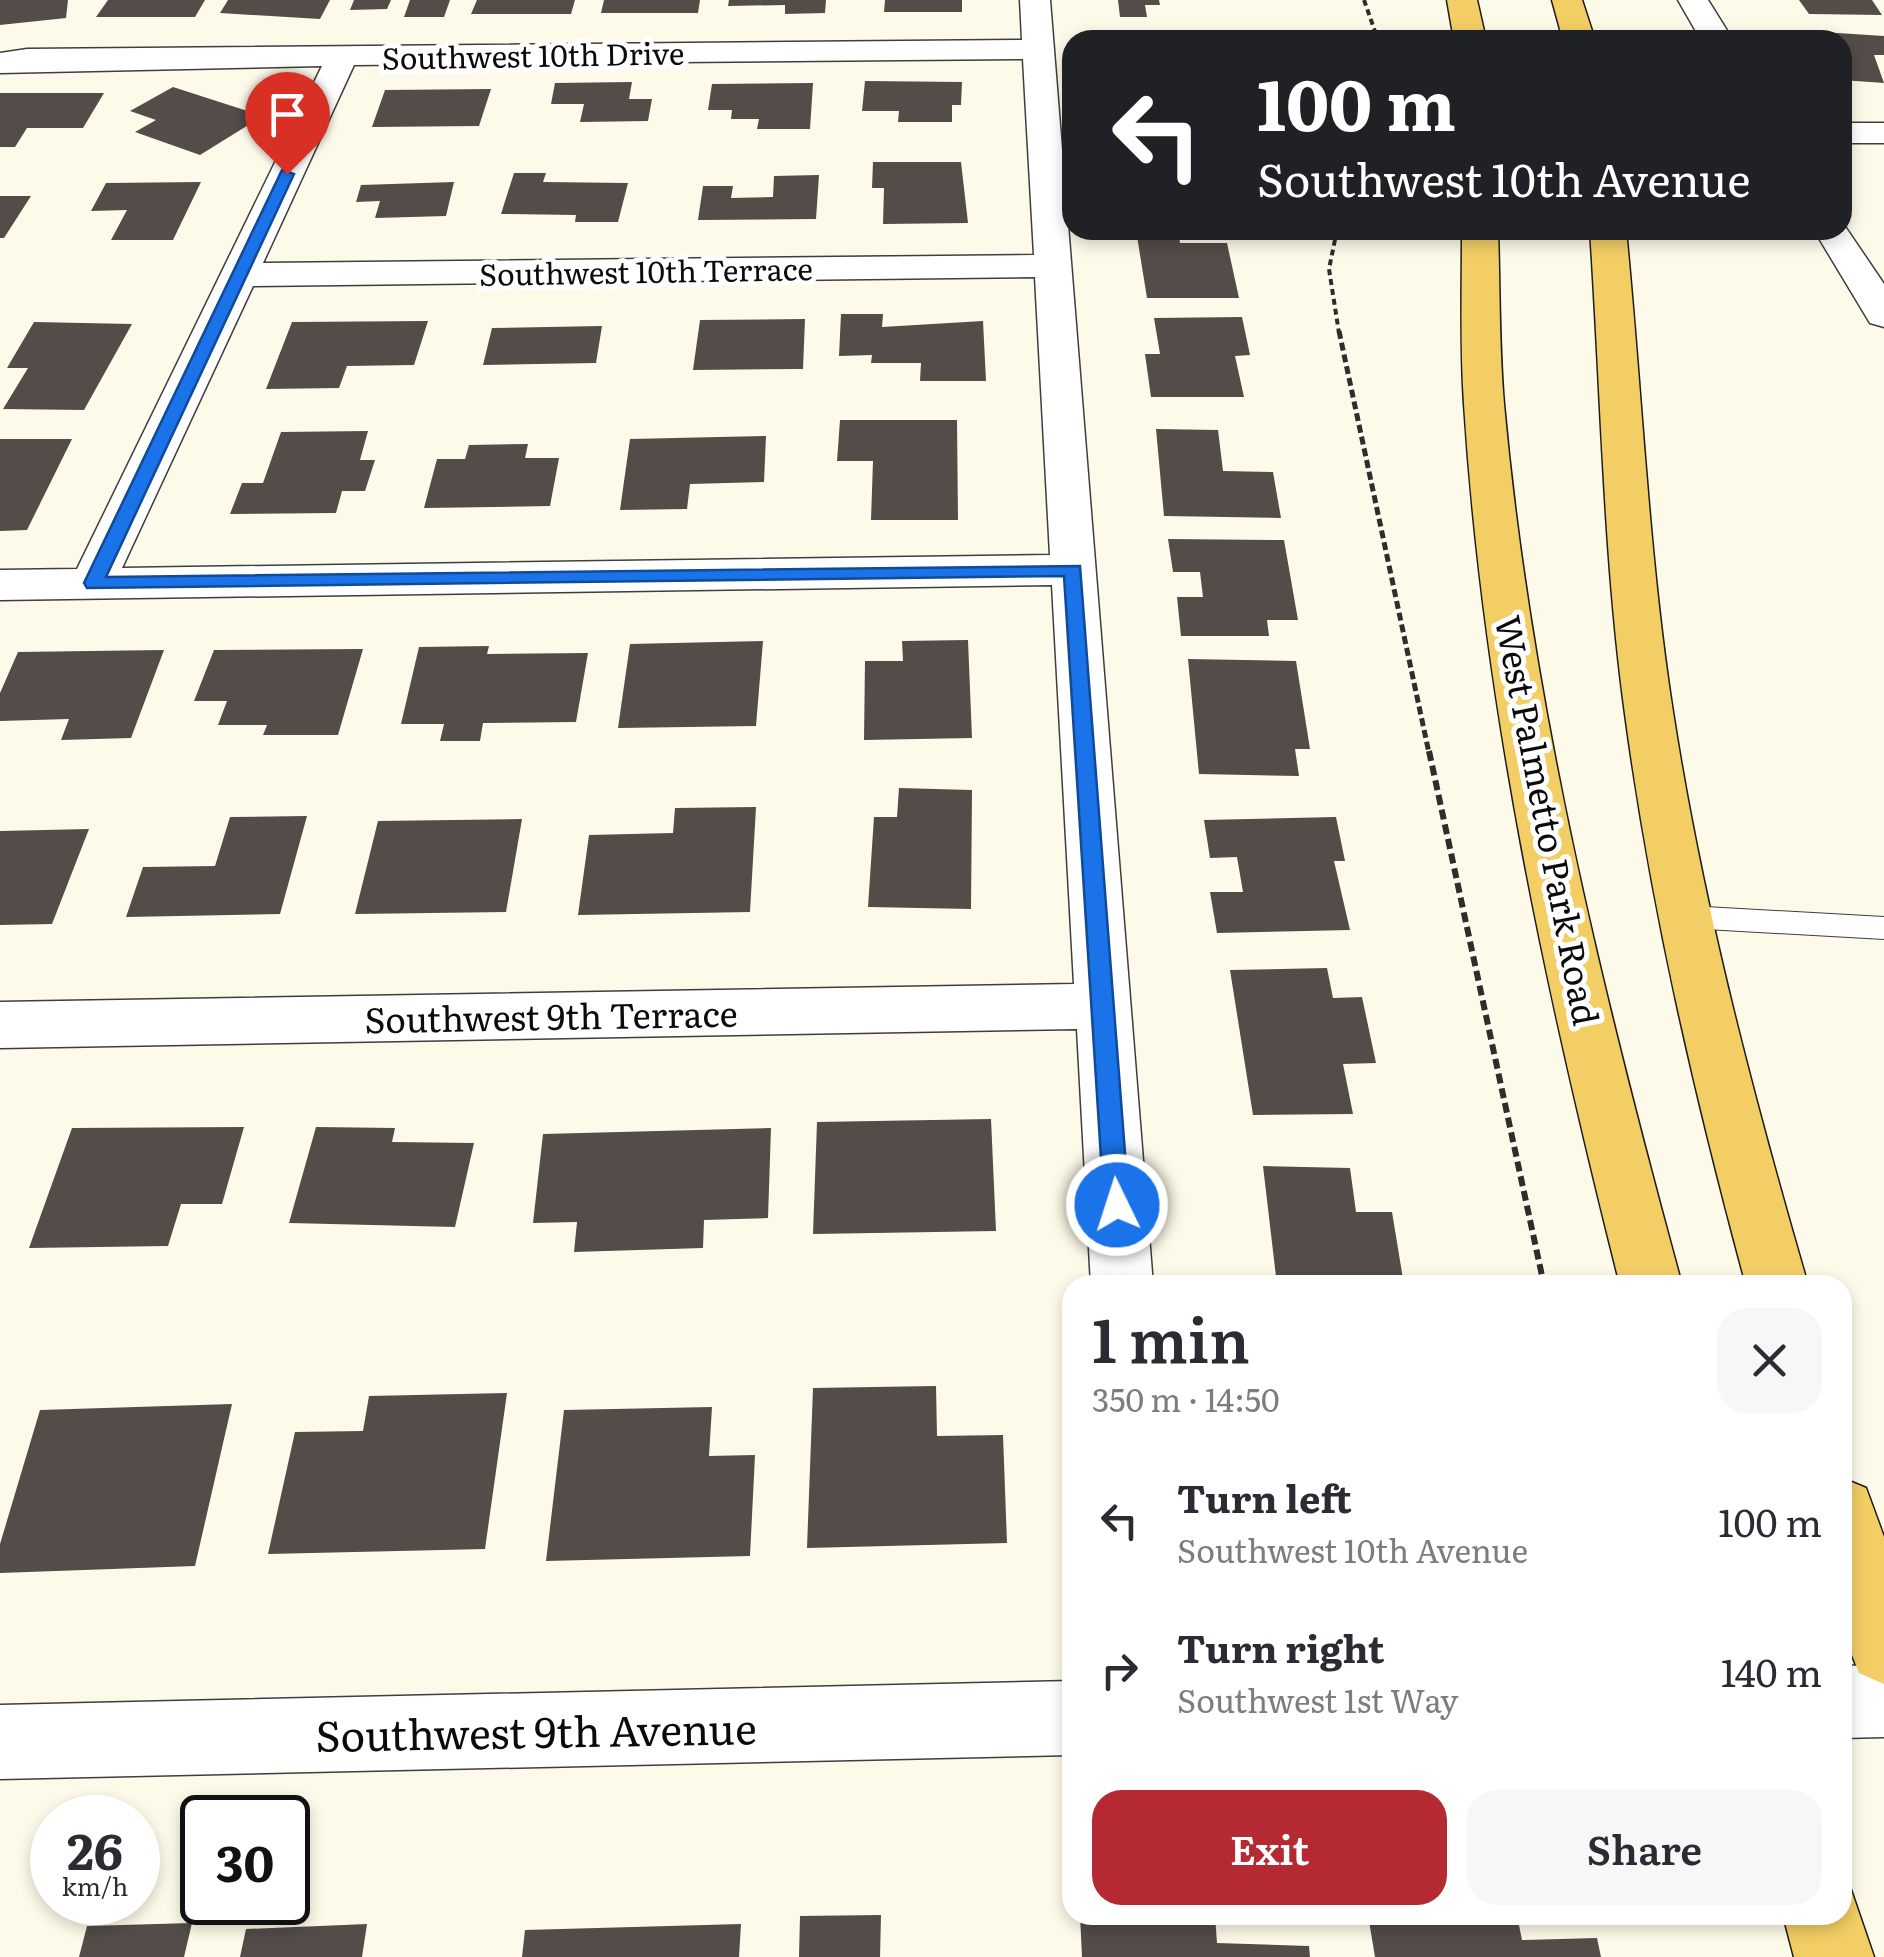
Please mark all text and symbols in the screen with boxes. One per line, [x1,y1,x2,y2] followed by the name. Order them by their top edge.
[381,29,685,79] street label: Southwest 10th Drive
[1257,49,1456,153] text: 100 m
[1092,70,1222,200] icon: left
[245,72,330,175] pin
[260,87,315,142] icon: arrive
[1257,144,1751,211] text: Southwest 10th Avenue
[479,245,813,295] street label: Southwest 10th Terrace
[1484,611,1614,1029] street label: West Palmetto Park Road
[364,986,738,1044] street label: Southwest 9th Terrace
[1065,1153,1169,1257] position arrow
[1092,1292,1250,1381] text: 1 min
[1717,1308,1822,1413] button: close
[1092,1374,1280,1422] text: 350 m · 14:50
[1177,1468,1352,1525] text: Turn left
[1718,1492,1822,1549] text: 100 m
[1092,1493,1147,1548] icon: left
[1177,1525,1528,1573] text: Southwest 10th Avenue
[1177,1618,1384,1675] text: Turn right
[1721,1642,1822,1699] text: 140 m
[1092,1643,1147,1698] icon: right
[1177,1675,1459,1723] text: Southwest 1st Way
[315,1695,757,1765] street label: Southwest 9th Avenue
[1092,1790,1447,1905] button: Exit
[1467,1790,1822,1905] button: Share
[180,1795,310,1925] speed limit sign: 30
[67,1811,123,1885] text: 26
[62,1867,128,1904] text: km/h

